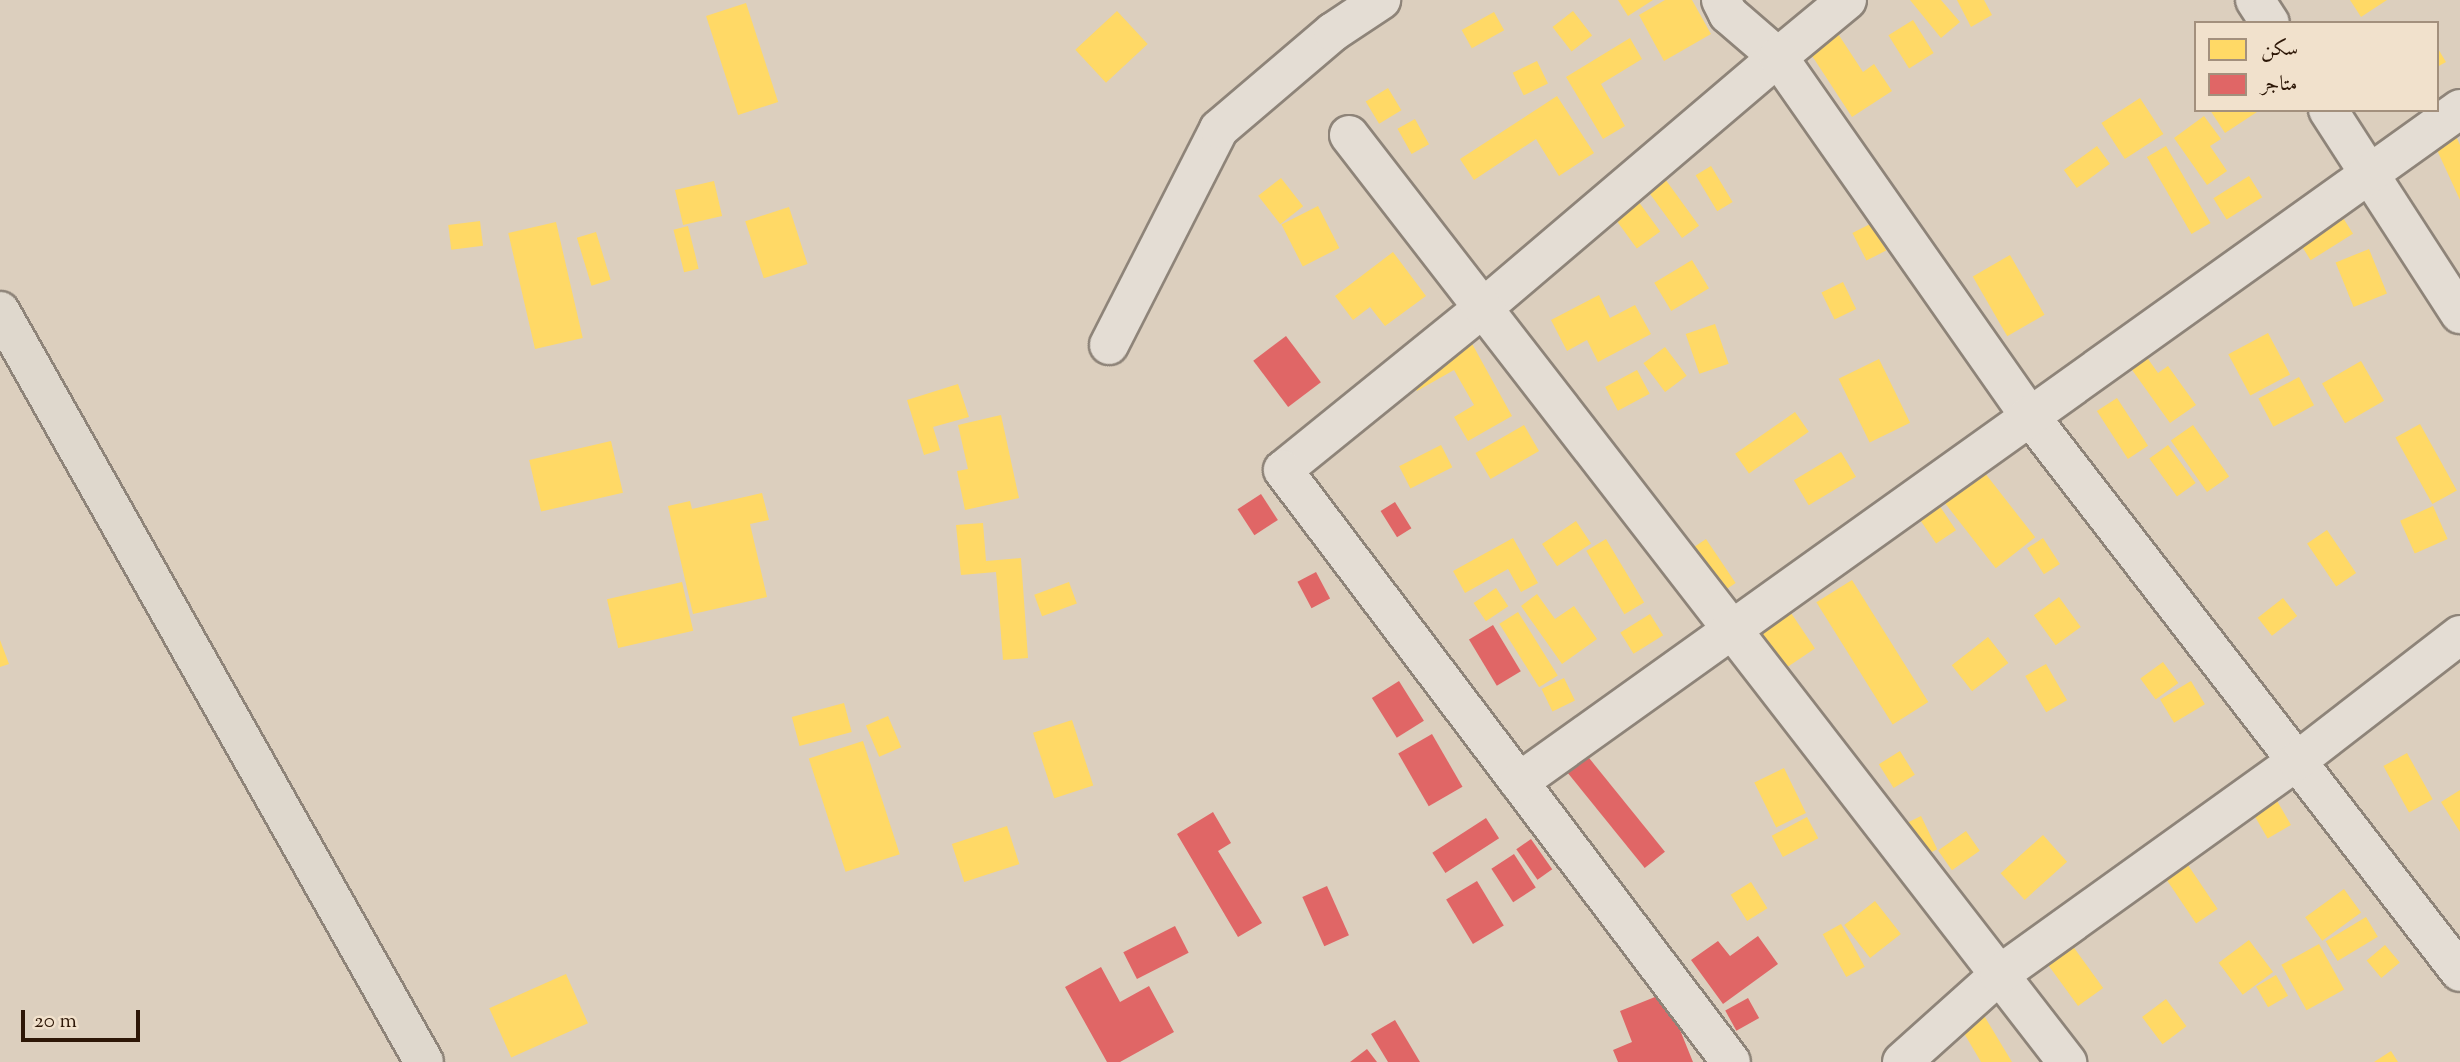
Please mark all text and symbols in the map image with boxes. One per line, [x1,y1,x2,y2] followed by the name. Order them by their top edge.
[2194,21,2439,112] legend
[2261,35,2298,65] text: سكن
[2261,70,2298,100] text: متاجر
[24,996,144,1040] scale bar
[34,1007,77,1037] text: 20 m

